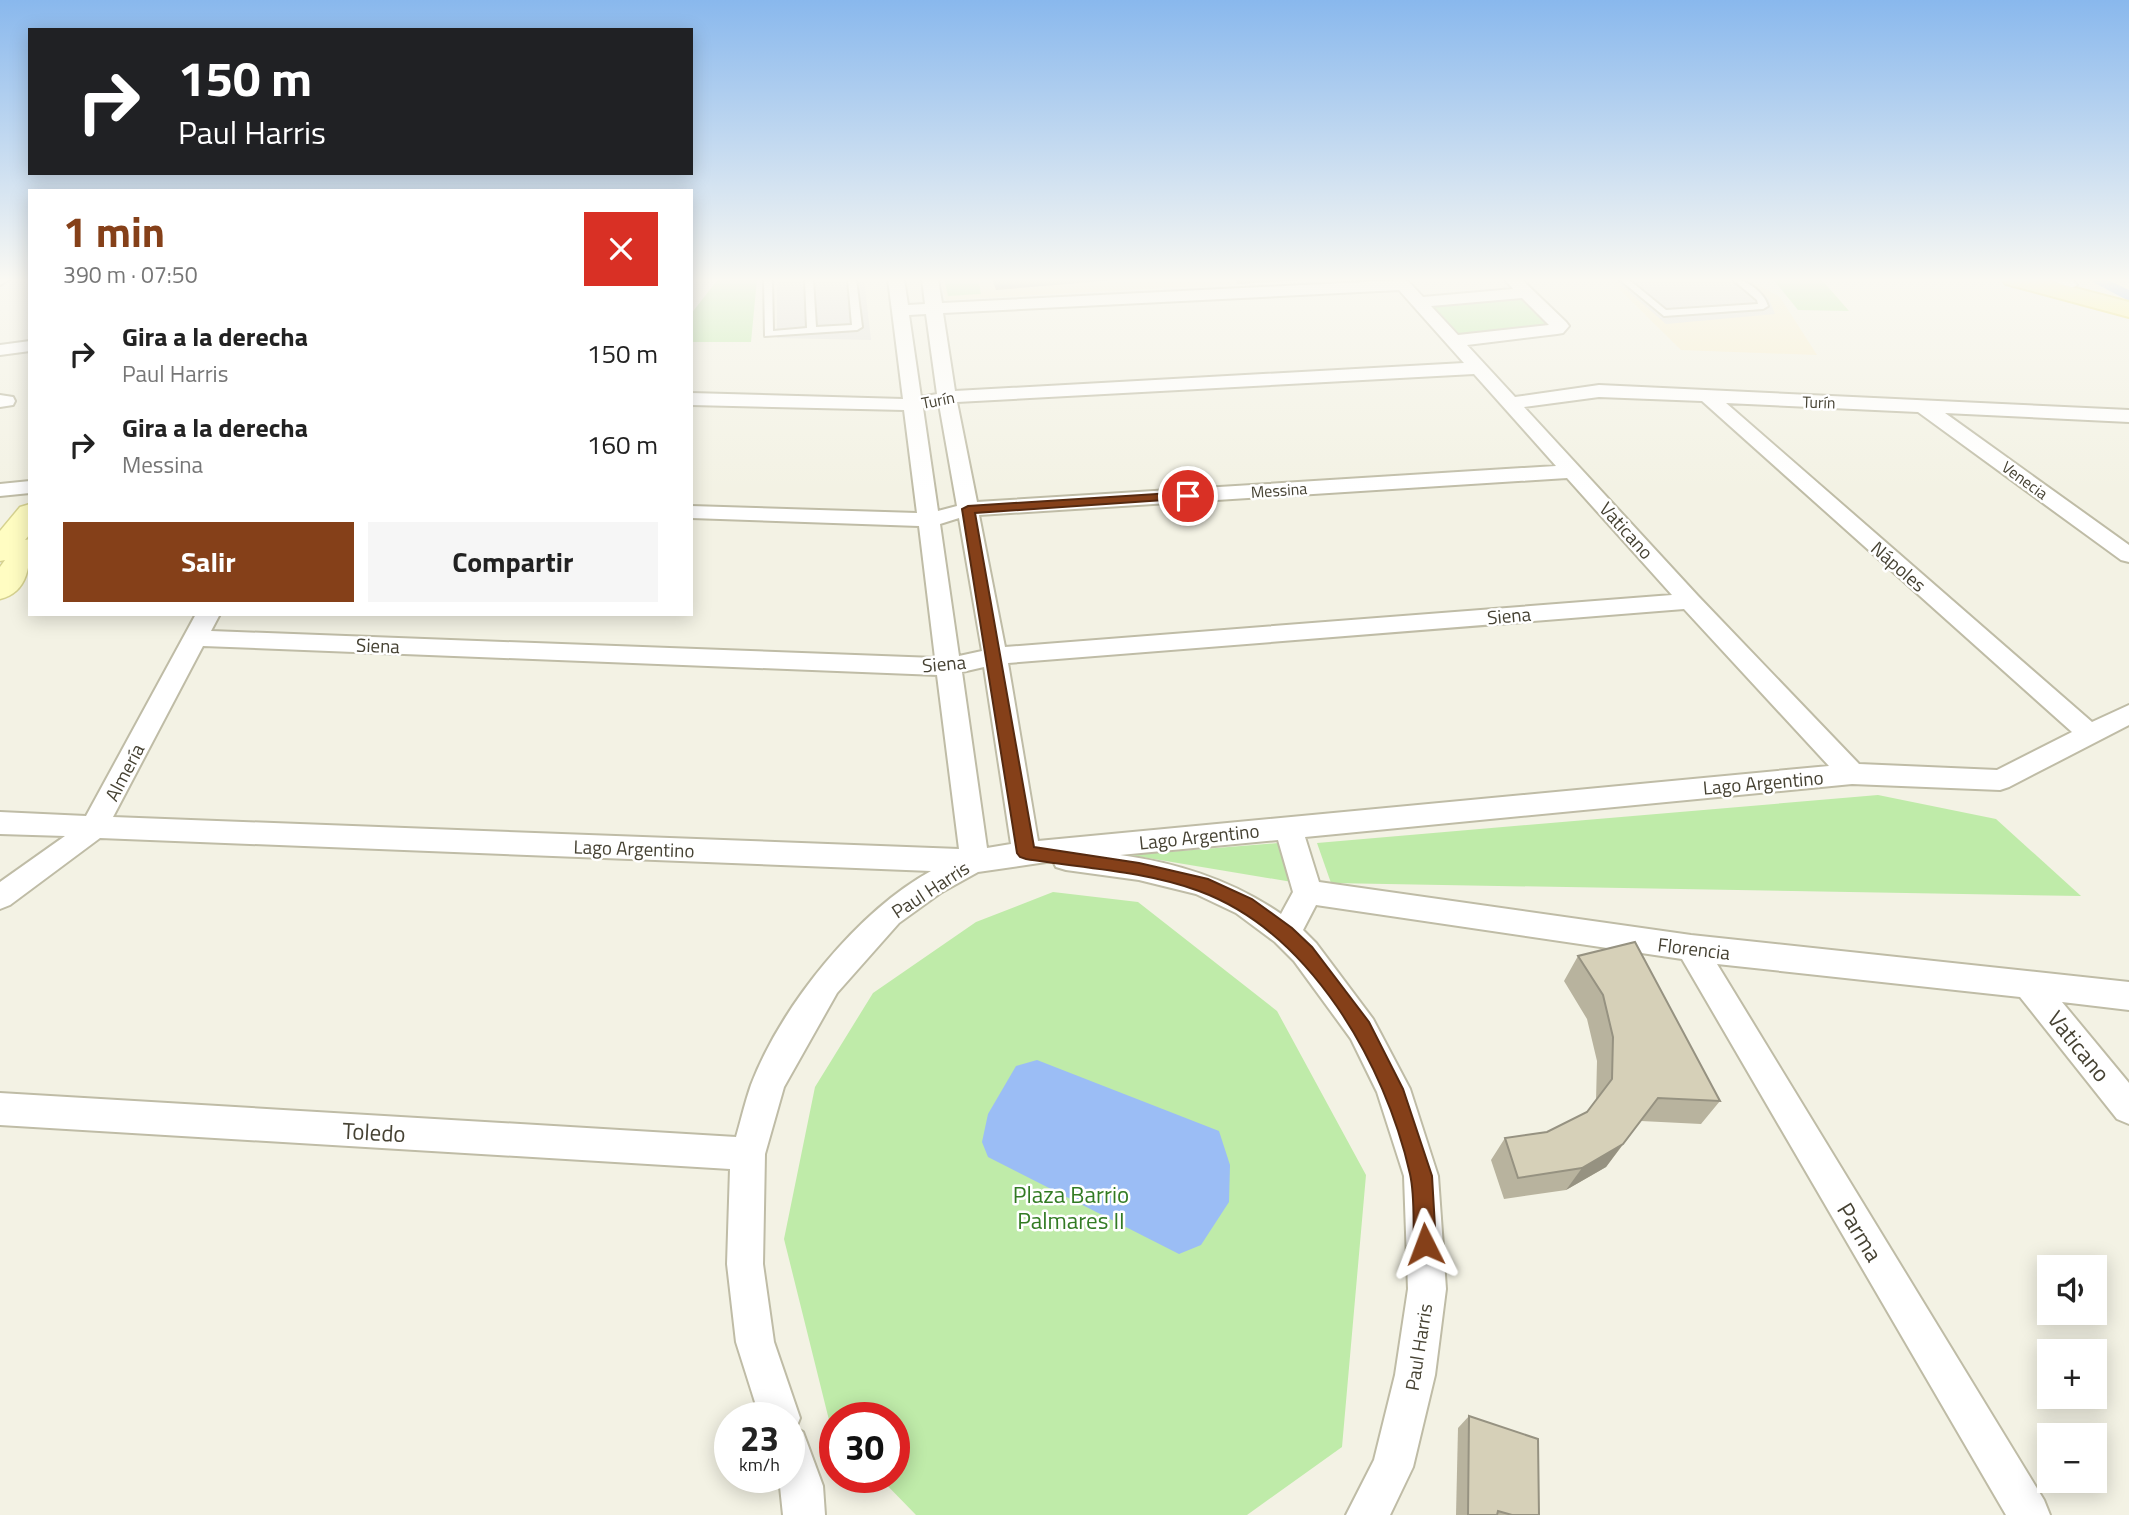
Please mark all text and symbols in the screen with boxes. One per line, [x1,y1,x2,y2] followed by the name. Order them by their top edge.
[178,40,312,115] text: 150 m
[63,56,154,147] icon: right
[178,108,326,156] text: Paul Harris
[63,199,165,263] text: 1 min
[584,212,658,286] button: close
[63,257,198,292] text: 390 m · 07:50
[122,317,308,356] text: Gira a la derecha
[587,334,658,373] text: 150 m
[63,335,101,373] icon: right
[122,356,228,391] text: Paul Harris
[919,385,957,415] street label: Turín
[1802,389,1836,415] street label: Turín
[122,408,308,447] text: Gira a la derecha
[587,425,658,464] text: 160 m
[63,426,101,464] icon: right
[122,447,203,482] text: Messina
[1997,455,2053,505] street label: Venecia
[1158,466,1218,526] pin
[1250,476,1308,504] street label: Messina
[1169,477,1207,515] icon: arrive
[1593,495,1661,565] street label: Vaticano
[63,522,354,602] button: Salir
[368,522,658,602] button: Compartir
[1865,534,1933,598] street label: Nápoles
[1486,599,1533,631] street label: Siena
[356,630,401,660] street label: Siena
[921,647,968,679] street label: Siena
[97,738,151,806] street label: Almería
[1701,762,1825,802] street label: Lago Argentino
[1137,815,1261,857] street label: Lago Argentino
[573,831,695,865] street label: Lago Argentino
[885,853,975,925] street label: Paul Harris
[1656,929,1732,967] street label: Florencia
[2039,1003,2119,1089] street label: Vaticano
[341,1113,407,1151] street label: Toledo
[1013,1177,1129,1238] park label: Plaza Barrio Palmares II
[1829,1196,1892,1269] street label: Parma
[1388,1207,1462,1281] position arrow
[2037,1255,2107,1493] map controls
[2037,1255,2107,1325] button: sound
[1397,1301,1439,1393] street label: Paul Harris
[2037,1339,2107,1409] button: +
[819,1402,910,1493] speed limit sign: 30
[740,1411,779,1465] text: 23
[2037,1423,2107,1493] button: −
[739,1451,780,1478] text: km/h

